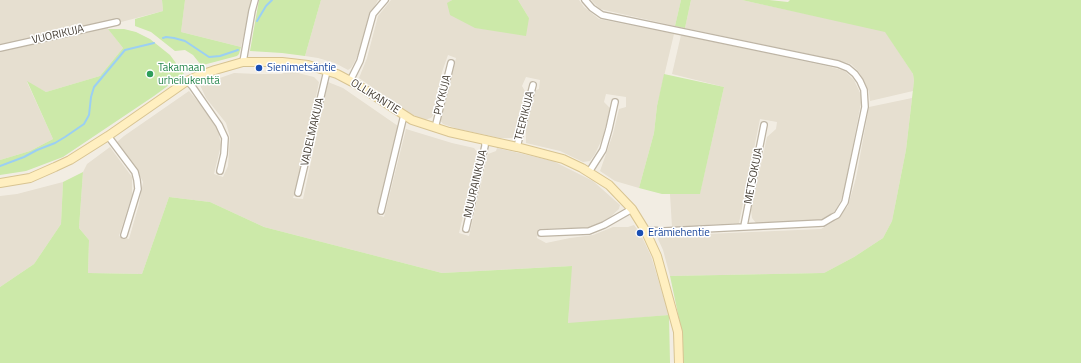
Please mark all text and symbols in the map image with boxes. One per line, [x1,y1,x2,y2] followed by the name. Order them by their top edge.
[31,23,85,47] street label: VUORIKUJA
[158,61,220,87] place label: Takamaan urheilukenttä
[267,61,336,75] place label: Sienimetsäntie
[254,63,264,73] marker: Sienimetsäntie
[145,69,155,79] marker: Takamaan urheilukenttä
[432,73,454,117] street label: PYYKUJA
[348,77,402,117] street label: OLLIKANTIE
[513,90,537,142] street label: TEERIKUJA
[299,97,327,167] street label: VADELMAKUJA
[742,147,766,205] street label: METSOKUJA
[462,149,490,219] street label: MUURAINKUJA
[648,226,710,240] place label: Erämiehentie
[635,228,645,238] marker: Erämiehentie

